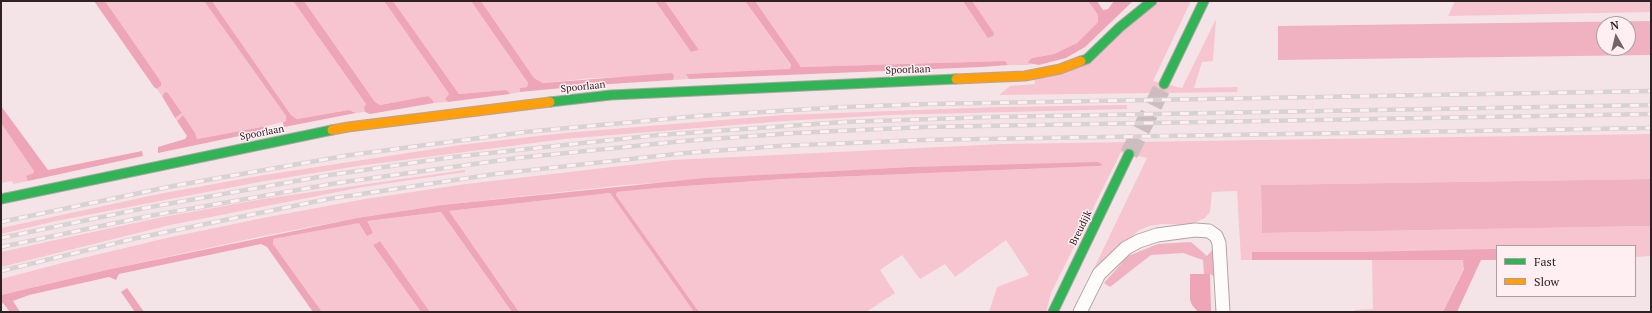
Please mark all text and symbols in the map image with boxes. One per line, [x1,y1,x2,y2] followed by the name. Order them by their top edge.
[1596,16,1636,56] north arrow
[1609,18,1620,33] text: N
[885,63,931,77] street label: Spoorlaan
[560,79,606,95] street label: Spoorlaan
[239,123,285,143] street label: Spoorlaan
[1067,209,1095,247] street label: Breudijk
[1496,245,1636,297] legend
[1534,254,1556,269] text: Fast
[1534,274,1559,289] text: Slow

